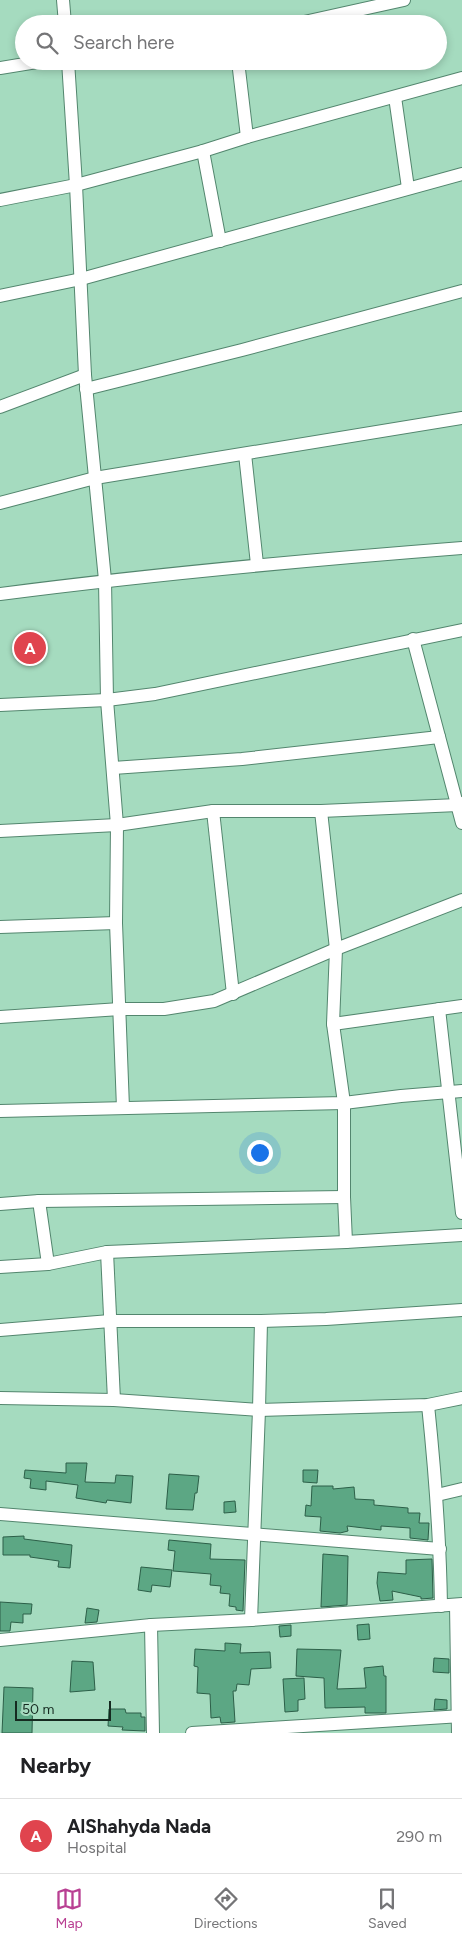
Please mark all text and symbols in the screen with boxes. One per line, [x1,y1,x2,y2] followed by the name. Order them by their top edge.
[15,15,447,70] search box
[33,29,61,57] icon: search
[73,31,175,54] text: Search here
[14,629,46,667] pin: A
[247,1140,273,1166] your location
[15,1698,111,1721] scale bar
[22,1701,54,1718] text: 50 m
[20,1753,91,1778] text: Nearby
[67,1815,211,1838] text: AlShahyda Nada
[30,1827,42,1846] text: A
[396,1827,442,1846] text: 290 m
[67,1838,127,1857] text: Hospital
[55,1885,83,1932] tab: Map
[194,1885,258,1932] tab: Directions
[368,1885,407,1932] tab: Saved

